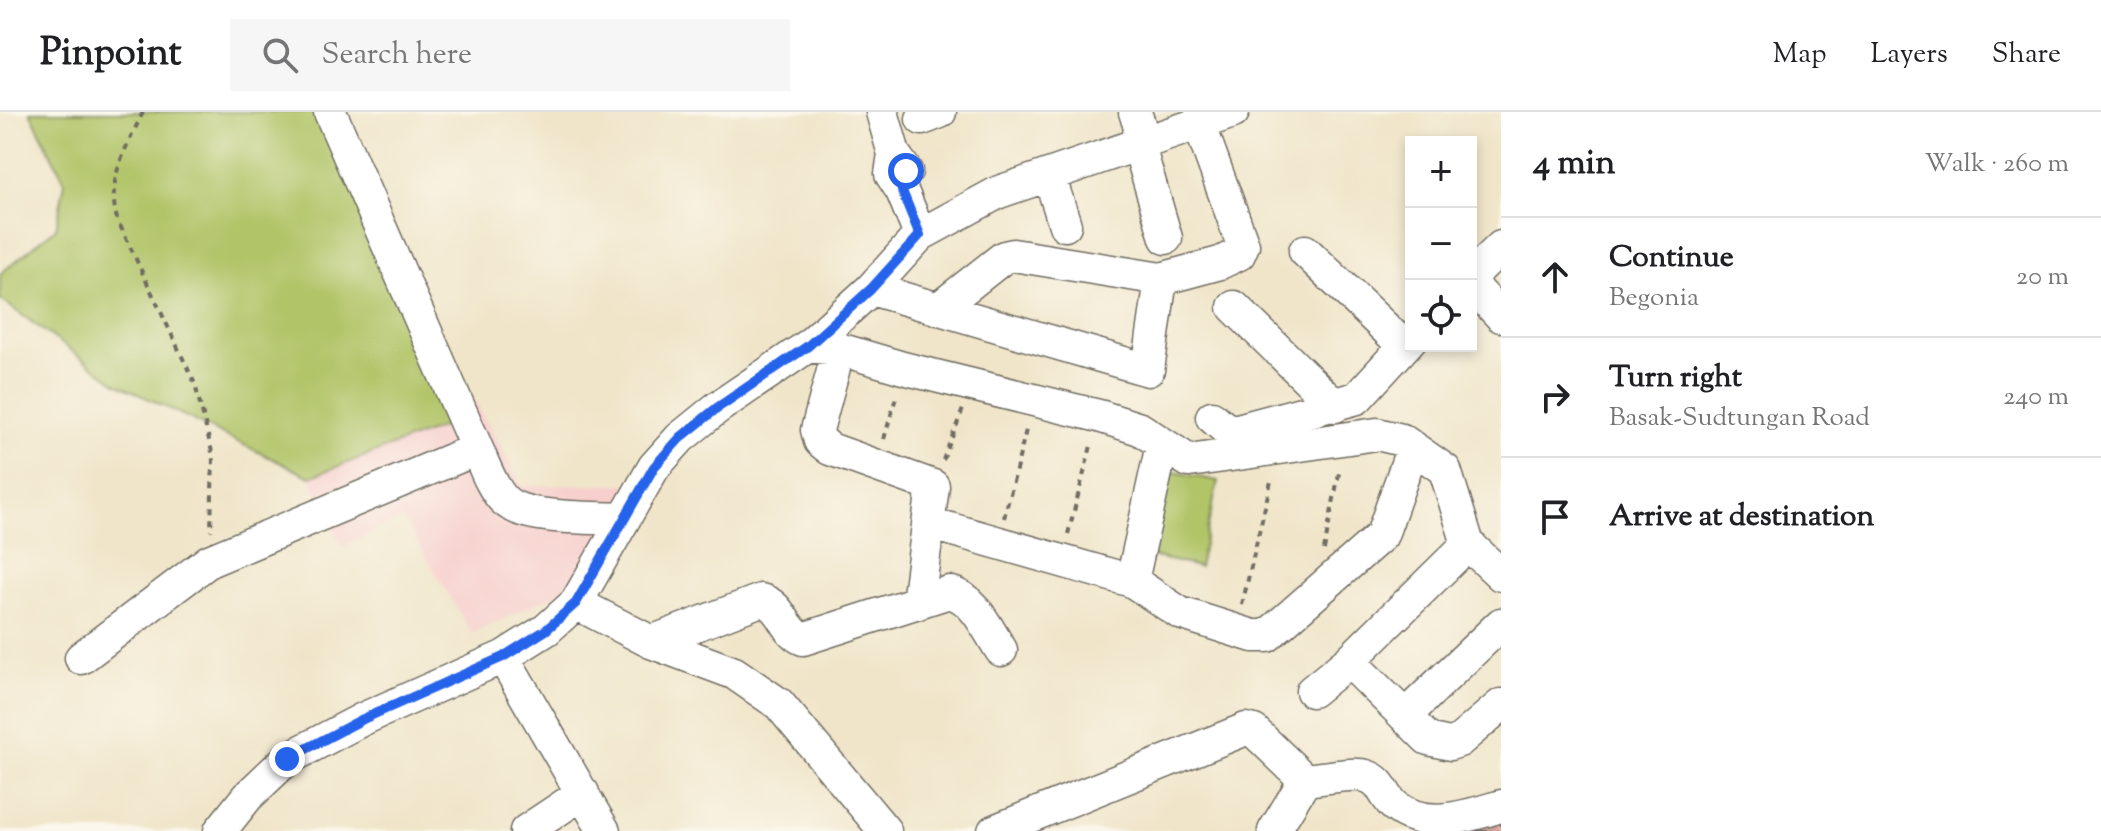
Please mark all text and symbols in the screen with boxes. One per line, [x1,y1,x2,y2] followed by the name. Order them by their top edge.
[230,19,790,91] search box
[40,28,182,82] text: Pinpoint
[258,33,302,77] icon: search
[322,34,472,77] text: Search here
[1773,35,1826,75] text: Map
[1870,35,1948,75] text: Layers
[1992,35,2061,75] text: Share
[1405,136,1477,352] map controls
[1405,136,1477,208] button: +
[1533,140,1615,189] text: 4 min
[1924,146,2069,183] text: Walk · 260 m
[888,153,924,189] route start
[1405,208,1477,280] button: −
[1609,237,1734,280] text: Continue
[1533,255,1577,299] icon: ahead
[2016,259,2069,296] text: 20 m
[1405,280,1477,352] button: locate
[1609,280,1699,317] text: Begonia
[1609,357,1742,400] text: Turn right
[1533,375,1577,419] icon: right
[2003,379,2069,416] text: 240 m
[1609,400,1870,437] text: Basak-Sudtungan Road
[1533,495,1577,539] icon: arrive
[1609,496,1874,539] text: Arrive at destination
[269,741,305,777] route end

